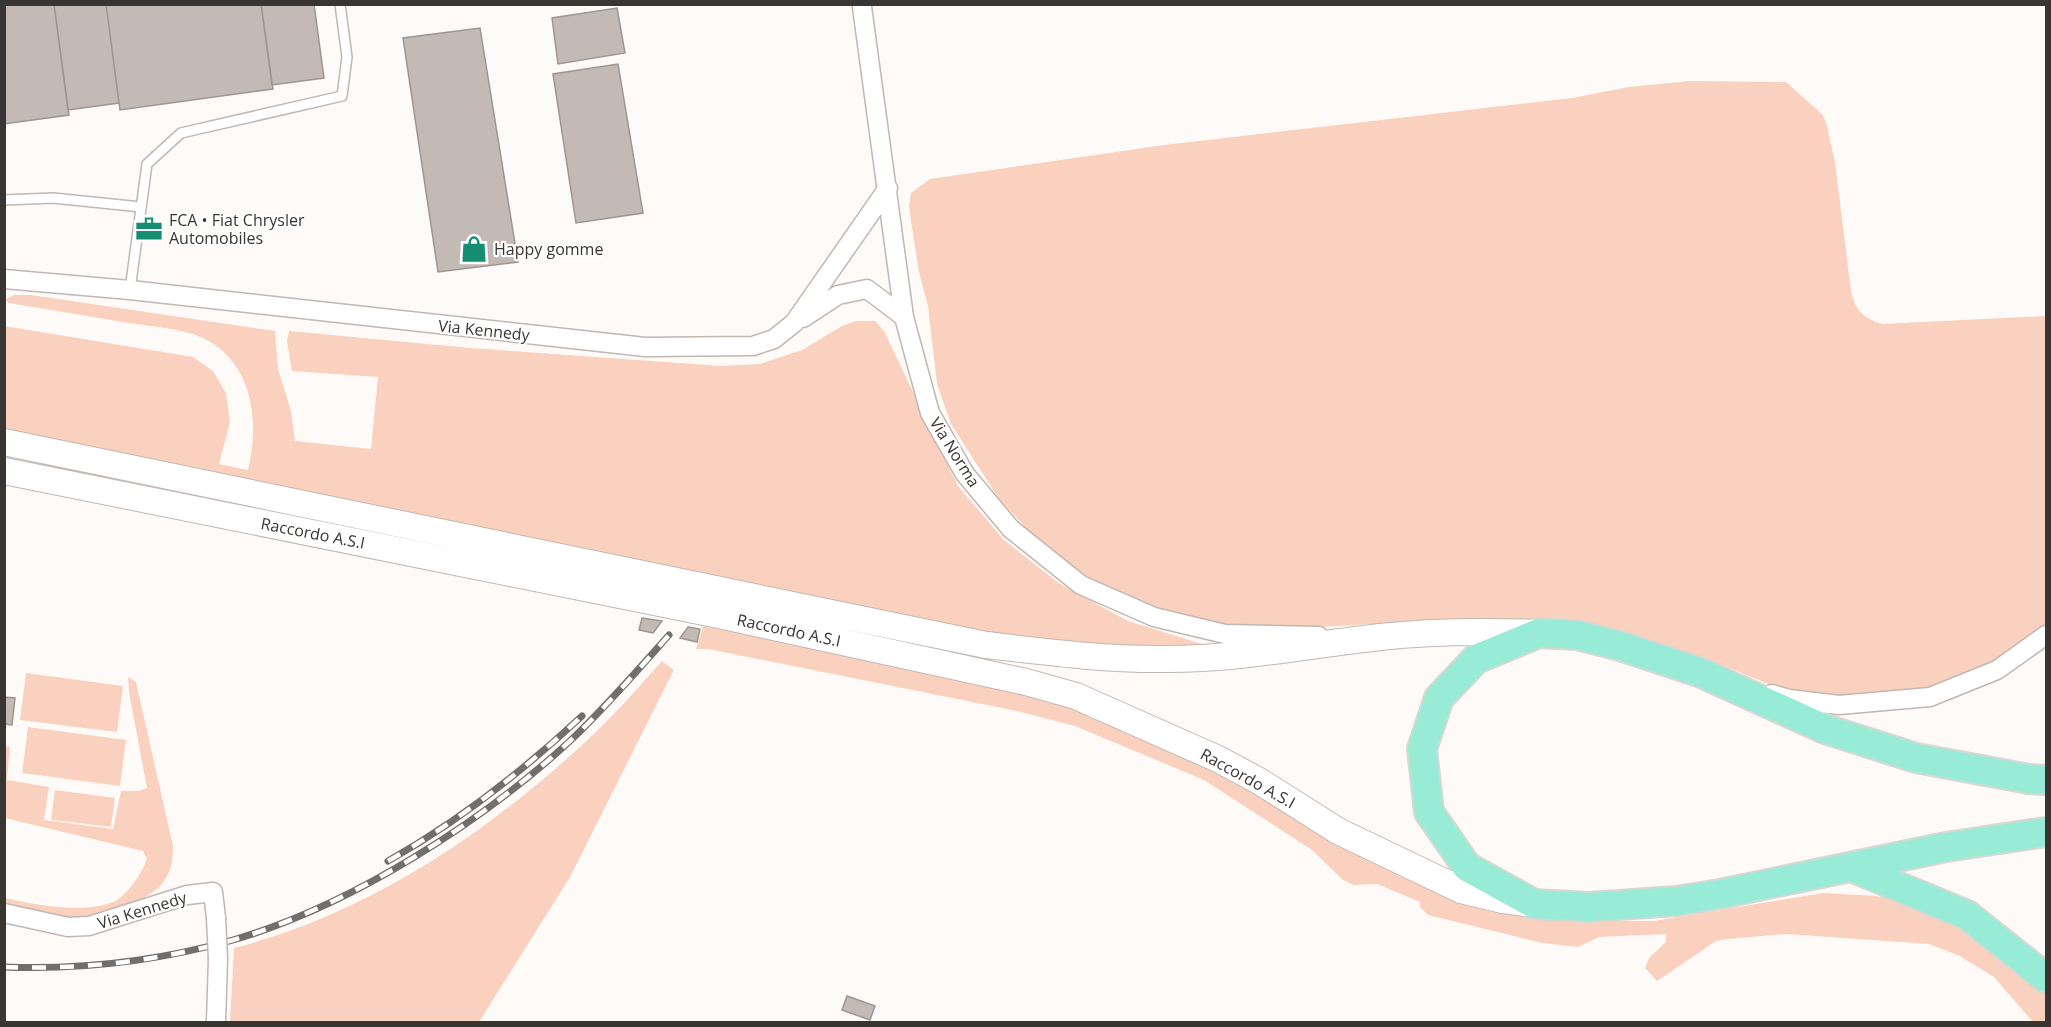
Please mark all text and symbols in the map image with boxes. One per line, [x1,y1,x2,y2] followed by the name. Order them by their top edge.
[169,209,305,249] place label: FCA • Fiat Chrysler Automobiles
[134,214,164,244] office icon: FCA • Fiat Chrysler Automobiles
[459,234,489,264] shop icon: Happy gomme
[494,238,603,260] place label: Happy gomme
[437,314,532,346] street label: Via Kennedy
[925,413,985,491] street label: Via Norma
[259,512,367,554] street label: Raccordo A.S.I
[735,608,843,652] street label: Raccordo A.S.I
[1196,743,1300,813] street label: Raccordo A.S.I
[95,886,190,934] street label: Via Kennedy

